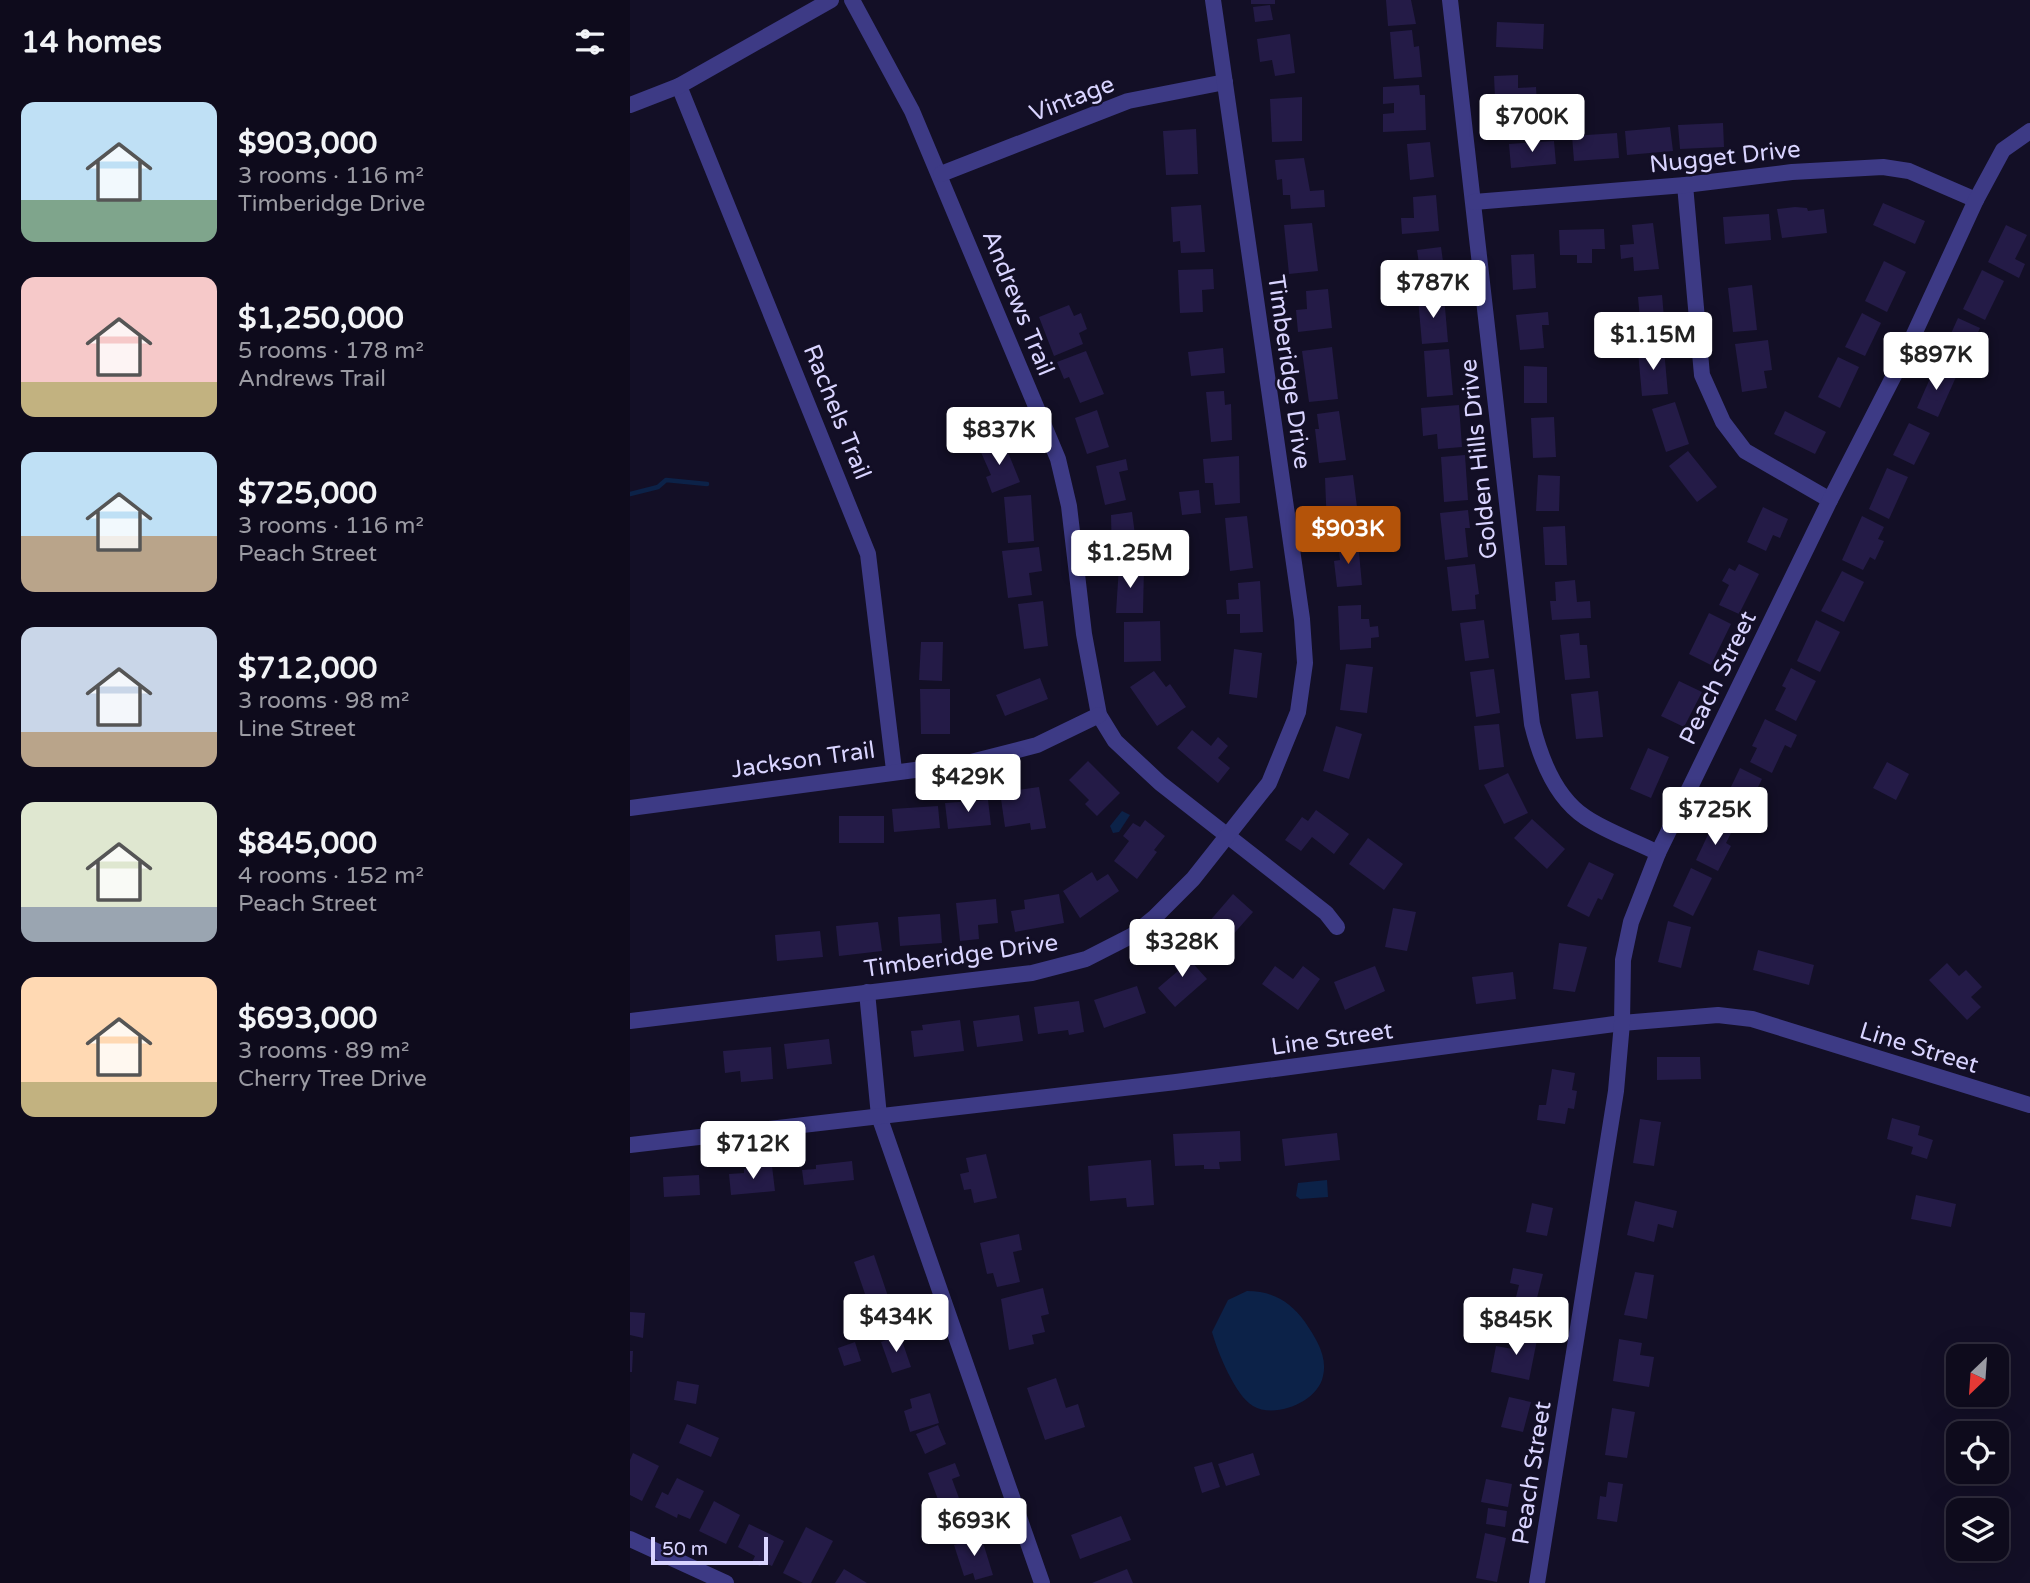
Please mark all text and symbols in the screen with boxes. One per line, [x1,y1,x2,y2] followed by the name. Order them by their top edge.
[571,23,609,61] icon: filters
[21,24,162,61] text: 14 homes
[1026,70,1118,128] street label: Vintage
[1483,94,1581,154] pin: $700K
[1496,103,1568,131] text: $700K
[238,125,377,162] text: $903,000
[77,130,161,214] icon: home
[1648,135,1802,179] street label: Nugget Drive
[238,162,424,190] text: 3 rooms · 116 m²
[238,190,425,218] text: Timberidge Drive
[976,226,1060,380] street label: Andrews Trail
[1384,260,1482,320] pin: $787K
[1397,269,1469,297] text: $787K
[1261,273,1317,471] street label: Timberidge Drive
[238,300,404,337] text: $1,250,000
[77,305,161,389] icon: home
[1596,312,1710,372] pin: $1.15M
[1610,321,1696,349] text: $1.15M
[1887,332,1985,392] pin: $897K
[238,337,424,365] text: 5 rooms · 178 m²
[797,340,877,484] street label: Rachels Trail
[1900,341,1972,369] text: $897K
[1454,358,1504,560] street label: Golden Hills Drive
[238,365,386,393] text: Andrews Trail
[950,407,1048,467] pin: $837K
[963,416,1035,444] text: $837K
[238,475,377,512] text: $725,000
[77,480,161,564] icon: home
[1299,506,1397,566] pin: $903K
[238,512,424,540] text: 3 rooms · 116 m²
[1312,515,1384,543] text: $903K
[1073,530,1187,590] pin: $1.25M
[1087,539,1173,567] text: $1.25M
[238,540,377,568] text: Peach Street
[1673,606,1763,750] street label: Peach Street
[238,650,377,687] text: $712,000
[77,655,161,739] icon: home
[238,687,409,715] text: 3 rooms · 98 m²
[238,715,356,743] text: Line Street
[729,736,877,784] street label: Jackson Trail
[919,754,1017,814] pin: $429K
[932,763,1004,791] text: $429K
[1666,788,1764,847] pin: $725K
[1679,796,1751,824] text: $725K
[238,825,377,862] text: $845,000
[77,830,161,914] icon: home
[238,862,424,890] text: 4 rooms · 152 m²
[238,890,377,918] text: Peach Street
[1133,920,1231,979] pin: $328K
[862,928,1060,984] street label: Timberidge Drive
[1146,928,1218,956] text: $328K
[238,1000,377,1037] text: $693,000
[77,1005,161,1089] icon: home
[1269,1016,1395,1062] street label: Line Street
[1856,1016,1982,1080] street label: Line Street
[238,1037,409,1065] text: 3 rooms · 89 m²
[238,1065,427,1093] text: Cherry Tree Drive
[704,1122,802,1181] pin: $712K
[717,1130,789,1158] text: $712K
[847,1294,945,1354] pin: $434K
[1467,1298,1565,1357] pin: $845K
[860,1303,932,1331] text: $434K
[1480,1306,1552,1334] text: $845K
[1946,1344,2009,1407] north arrow
[1946,1344,2009,1561] map controls
[1506,1399,1558,1547] street label: Peach Street
[1946,1421,2009,1484] button: locate
[925,1498,1023,1558] pin: $693K
[1946,1498,2009,1561] button: layers
[938,1507,1010,1535] text: $693K
[651,1534,768,1566] scale bar
[662,1538,708,1560] text: 50 m

